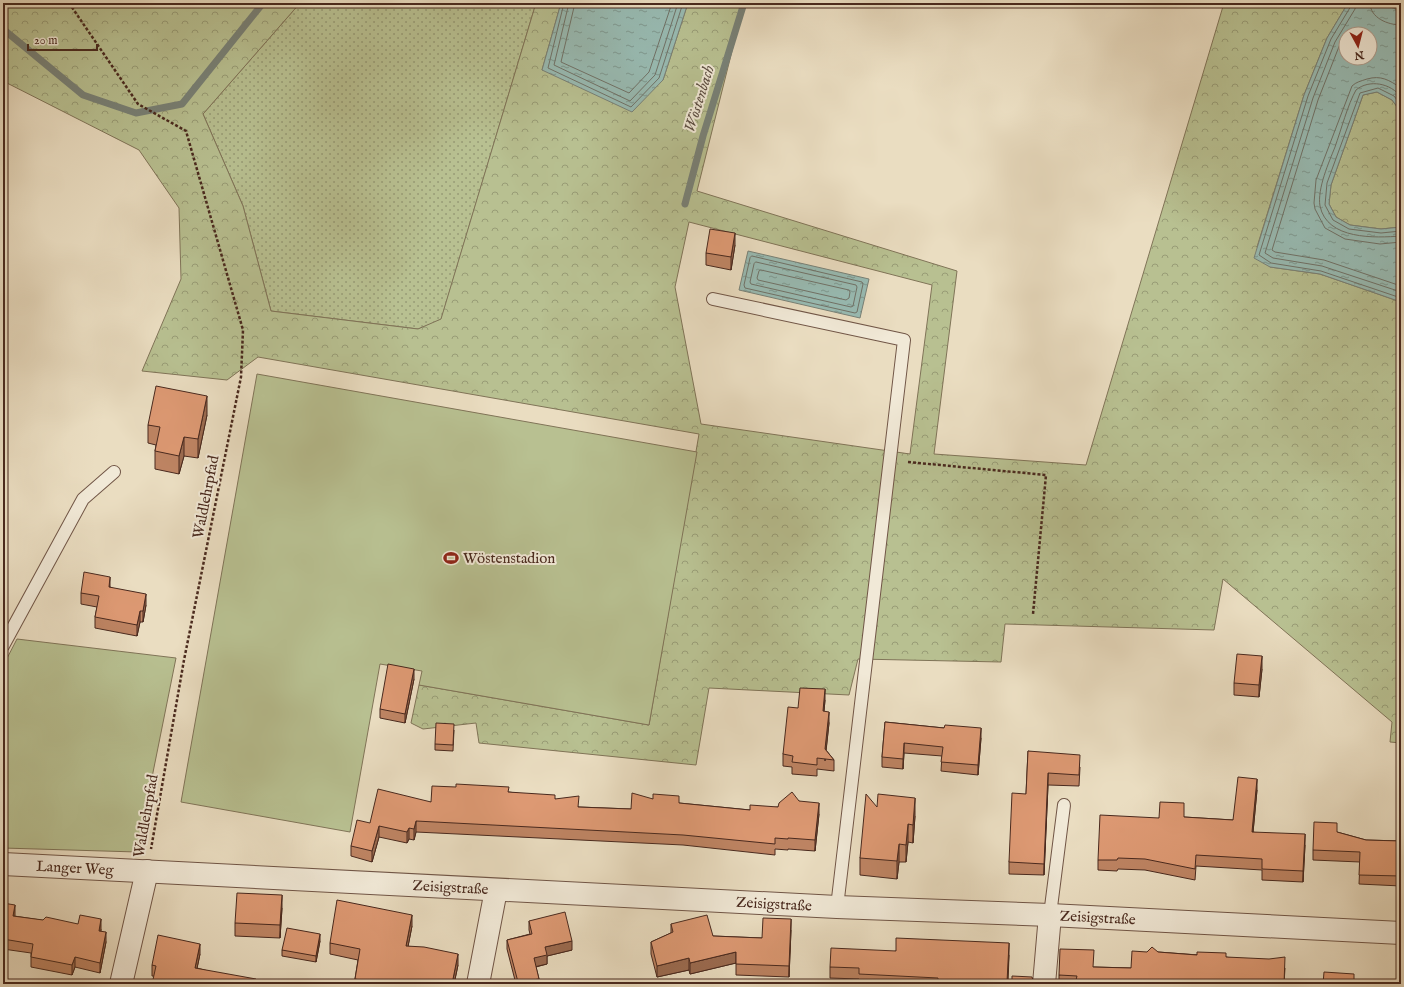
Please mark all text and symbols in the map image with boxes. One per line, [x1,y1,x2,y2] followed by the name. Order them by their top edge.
[28,26,97,52] scale bar
[1338,26,1378,66] north arrow
[34,33,57,48] text: 20 m
[1353,47,1366,63] text: N
[680,63,720,135] water label: Wöstenbach
[189,453,224,540] street label: Waldlehrpfad
[442,549,460,567] sports icon: Wöstenstadion
[463,549,555,568] place label: Wöstenstadion
[129,772,163,859] street label: Waldlehrpfad
[36,856,115,879] street label: Langer Weg
[412,876,489,899] street label: Zeisigstraße
[736,892,812,915] street label: Zeisigstraße
[1059,906,1136,929] street label: Zeisigstraße

